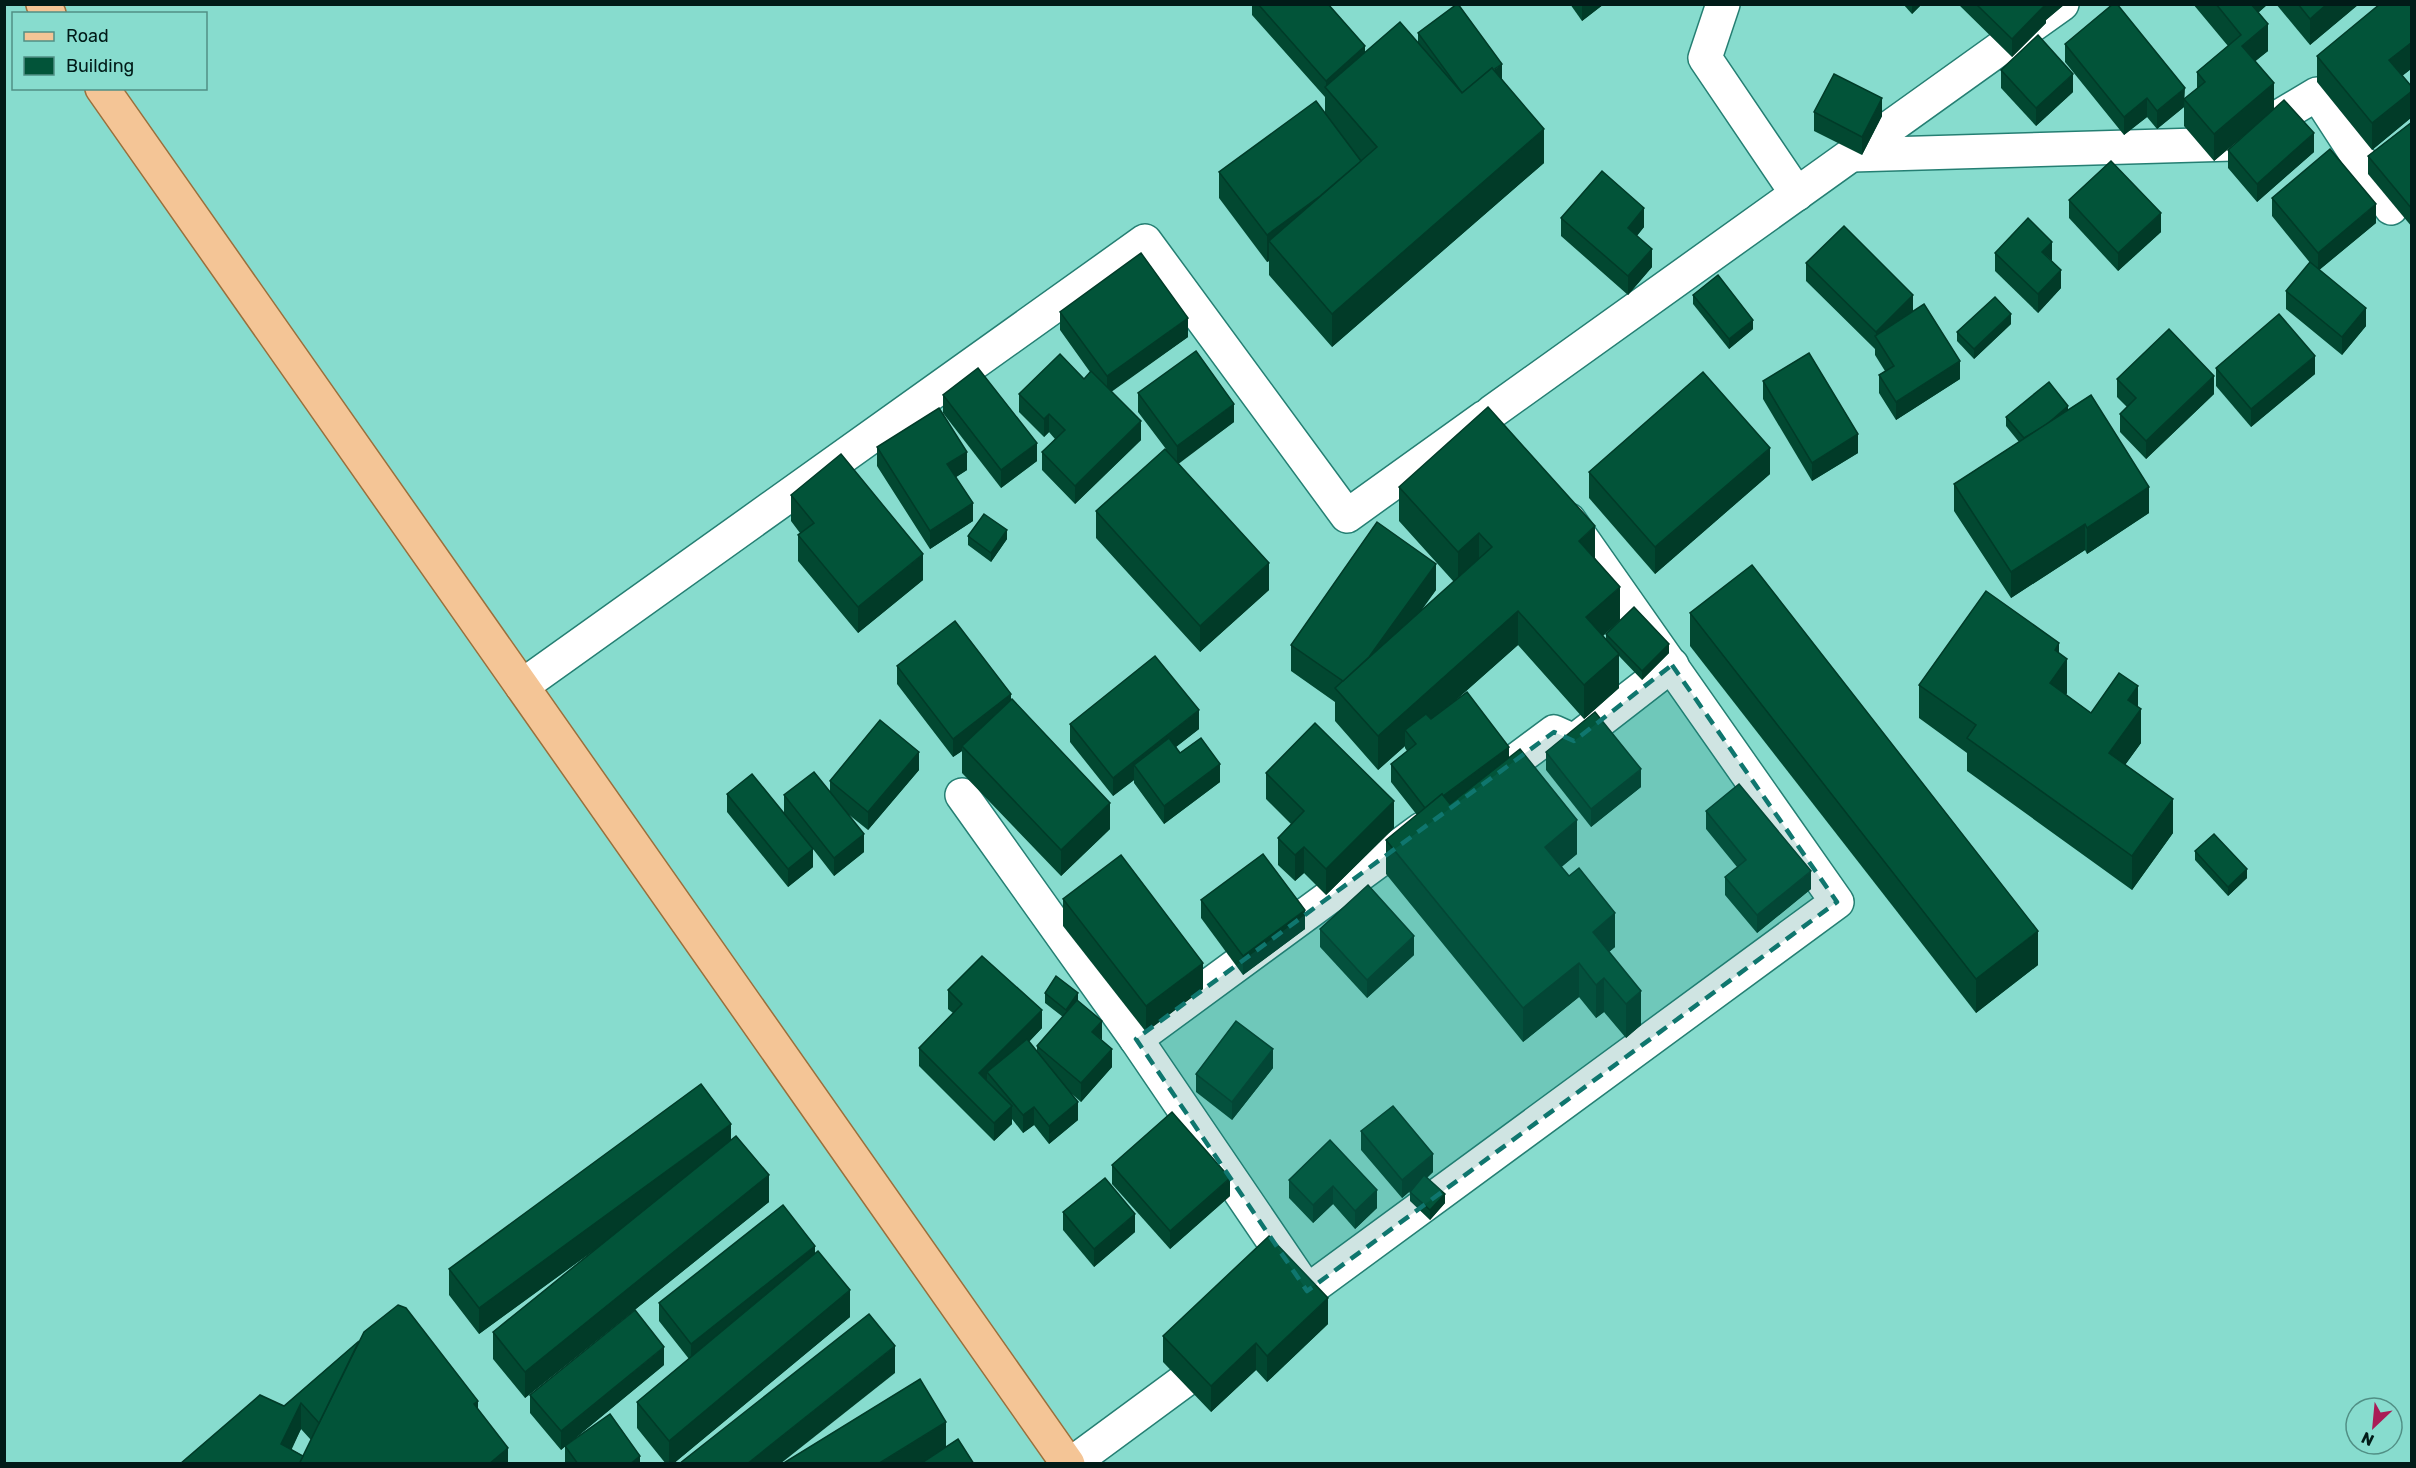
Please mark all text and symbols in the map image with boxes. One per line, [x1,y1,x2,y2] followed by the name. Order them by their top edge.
[12,12,207,90] legend
[66,25,109,47] text: Road
[66,55,134,77] text: Building
[2344,1396,2404,1456] north arrow
[2358,1428,2377,1450] text: N

